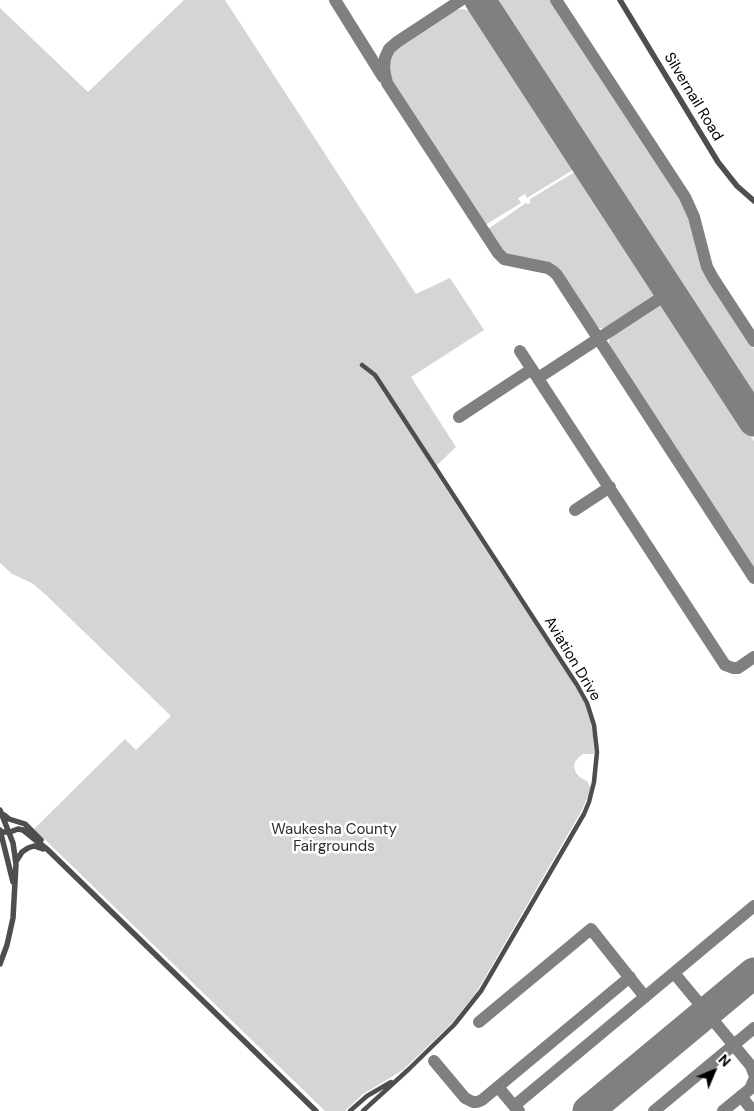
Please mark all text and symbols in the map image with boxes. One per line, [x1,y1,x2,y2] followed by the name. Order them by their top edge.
[660,50,726,144] street label: Silvernail Road
[540,614,604,704] street label: Aviation Drive
[271,821,397,856] park label: Waukesha County Fairgrounds
[689,1046,739,1096] north arrow
[715,1050,735,1070] text: N

